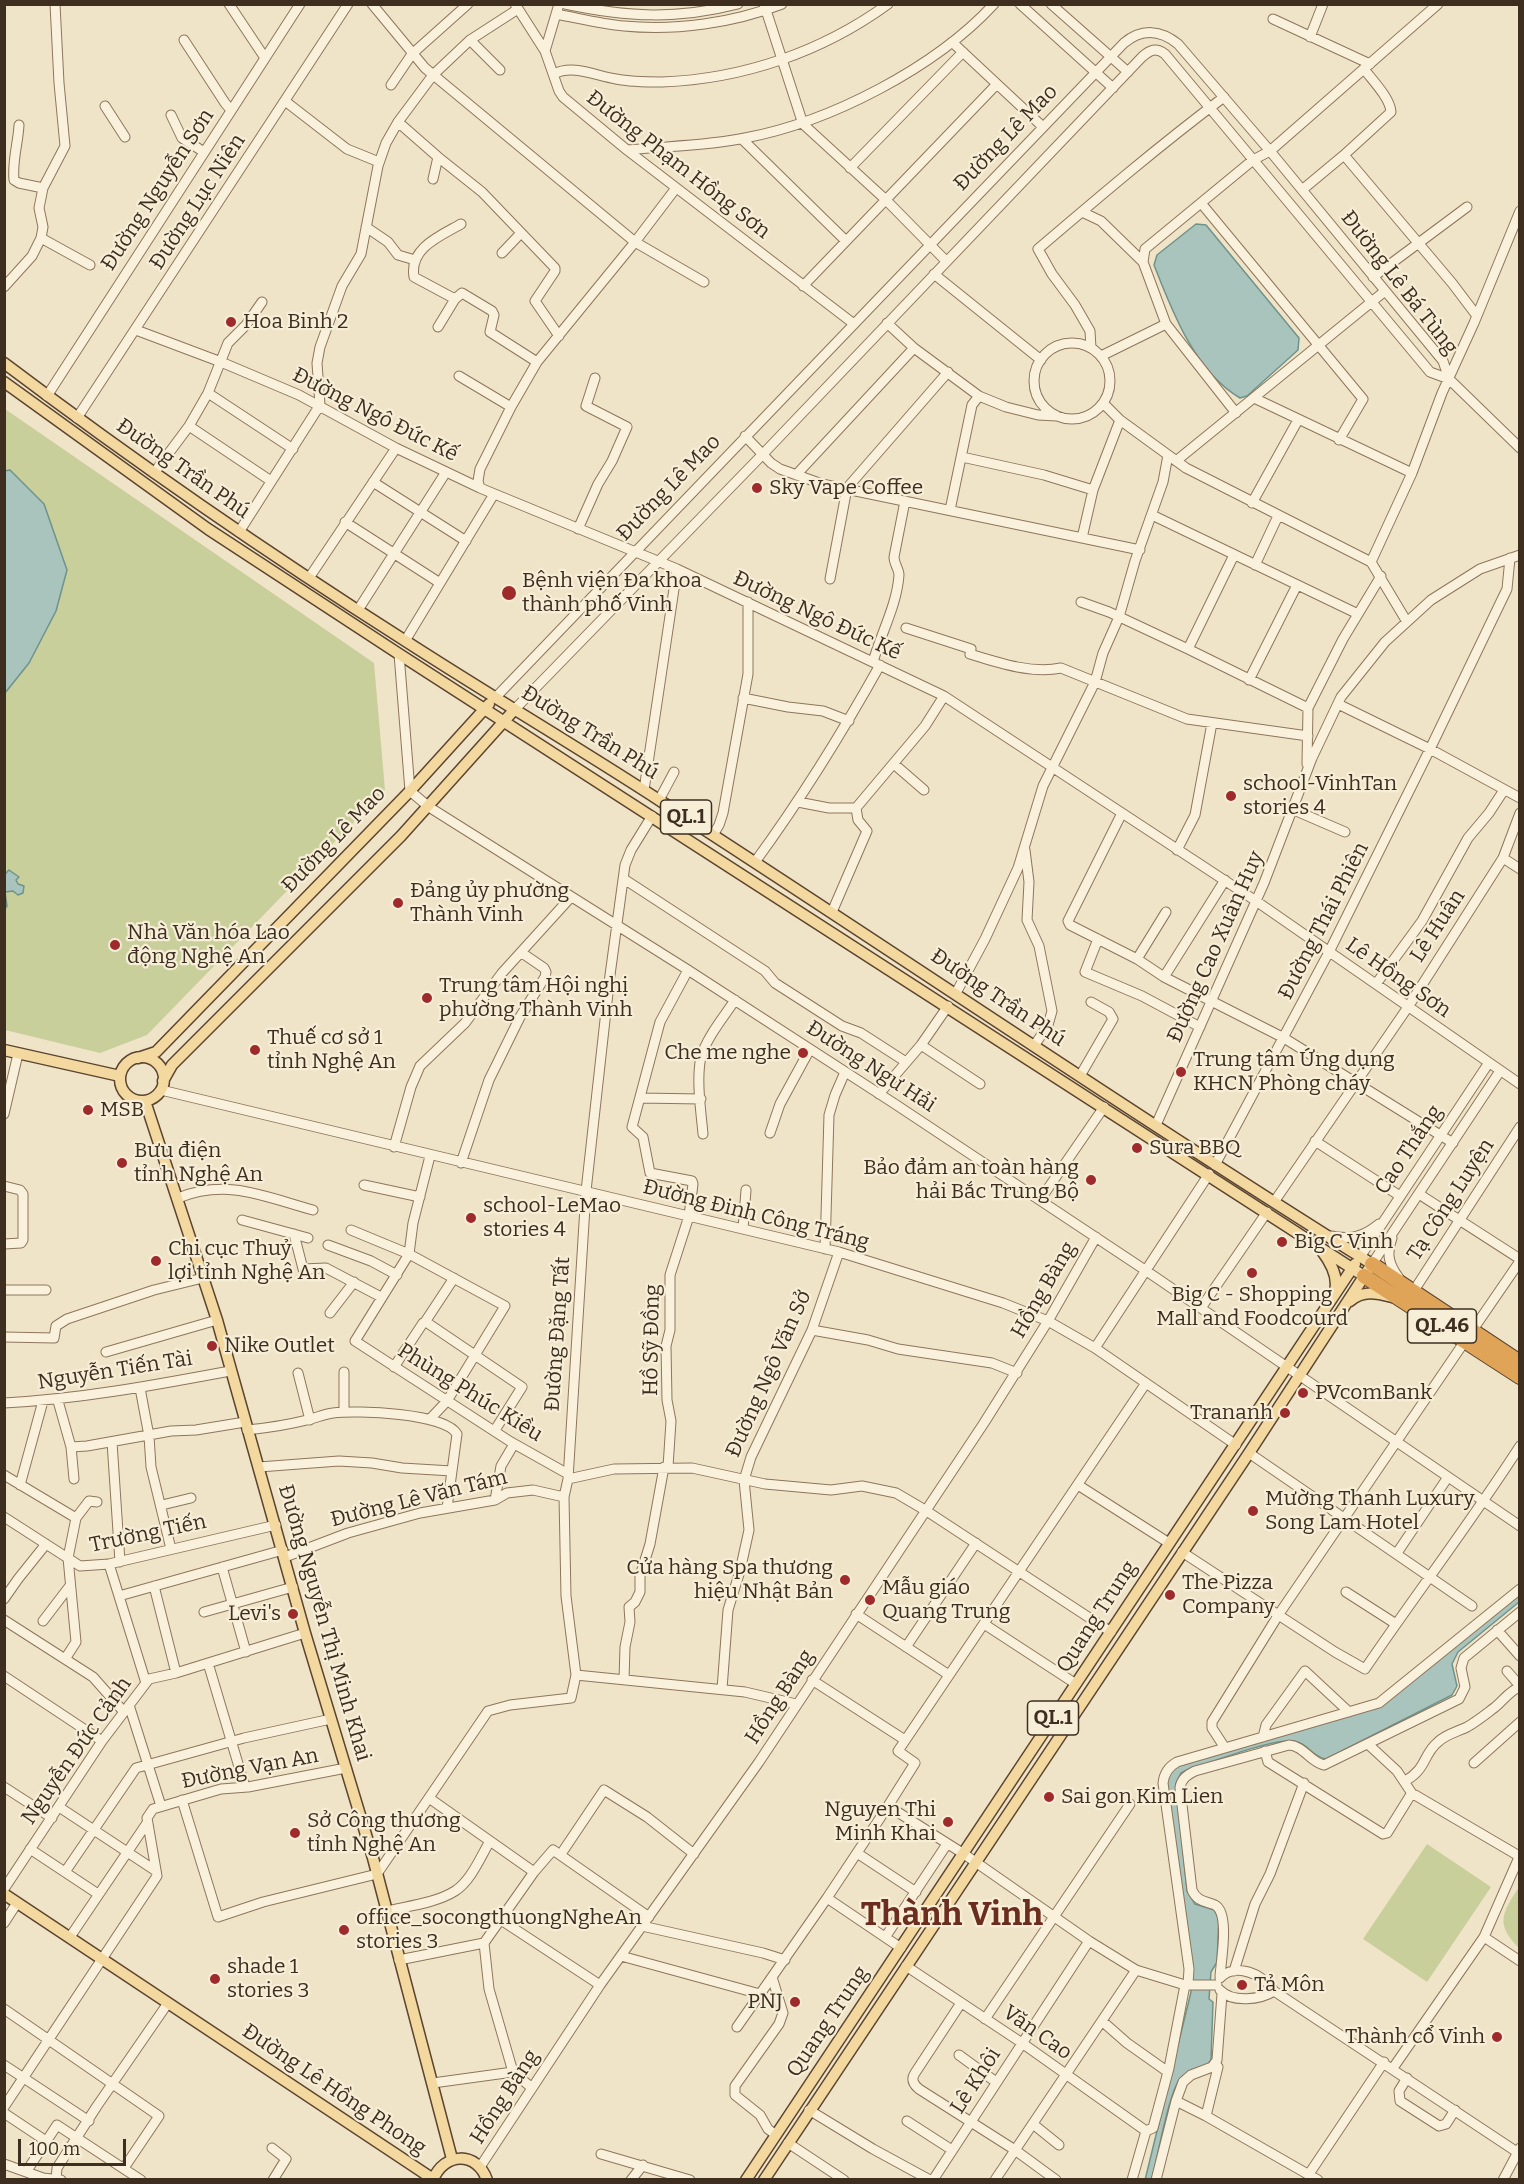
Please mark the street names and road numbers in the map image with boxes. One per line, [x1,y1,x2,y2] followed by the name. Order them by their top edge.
[949,79,1063,197] street label: Đường Lê Mao
[581,86,775,244] street label: Đường Phạm Hồng Sơn
[96,104,220,276] street label: Đường Nguyễn Sơn
[145,130,251,274] street label: Đường Lục Niên
[1335,206,1463,360] street label: Đường Lê Bá Tùng
[288,362,462,468] street label: Đường Ngô Đức Kế
[111,414,255,524] street label: Đường Trần Phú
[612,429,726,547] street label: Đường Lê Mao
[729,566,905,666] street label: Đường Ngô Đức Kế
[517,681,663,785] street label: Đường Trần Phú
[277,781,391,899] street label: Đường Lê Mao
[660,800,712,834] road number: QL.1
[1274,838,1374,1004] street label: Đường Thái Phiên
[1162,847,1270,1047] street label: Đường Cao Xuân Huy
[1405,885,1471,967] street label: Lê Huân
[1341,933,1455,1023] street label: Lê Hồng Sơn
[926,944,1070,1052] street label: Đường Trần Phú
[802,1016,940,1118] street label: Đường Ngư Hải
[1370,1100,1448,1200] street label: Cao Thắng
[1402,1134,1500,1266] street label: Tạ Công Luyện
[640,1175,872,1255] street label: Đường Đinh Công Tráng
[1006,1237,1082,1343] street label: Hồng Bàng
[540,1256,576,1412] street label: Đường Đặng Tất
[638,1284,666,1396] street label: Hồ Sỹ Đồng
[721,1287,817,1461] street label: Đường Ngô Văn Sở
[1408,1309,1476,1343] road number: QL.46
[393,1338,547,1448] street label: Phùng Phúc Kiều
[36,1346,194,1396] street label: Nguyễn Tiến Tài
[328,1465,510,1533] street label: Đường Lê Văn Tám
[272,1482,376,1764] street label: Đường Nguyễn Thị Minh Khai
[87,1509,209,1559] street label: Trường Tiến
[1051,1556,1143,1678] street label: Quang Trung
[740,1645,820,1749] street label: Hồng Bàng
[17,1672,137,1830] street label: Nguyễn Đức Cảnh
[1028,1701,1078,1735] road number: QL.1
[179,1743,321,1795] street label: Đường Vạn An
[782,1962,874,2082] street label: Quang Trung
[998,2000,1076,2066] street label: Văn Cao
[237,2019,431,2161] street label: Đường Lê Hồng Phong
[945,2043,1007,2119] street label: Lê Khôi
[465,2045,545,2149] street label: Hồng Bàng

